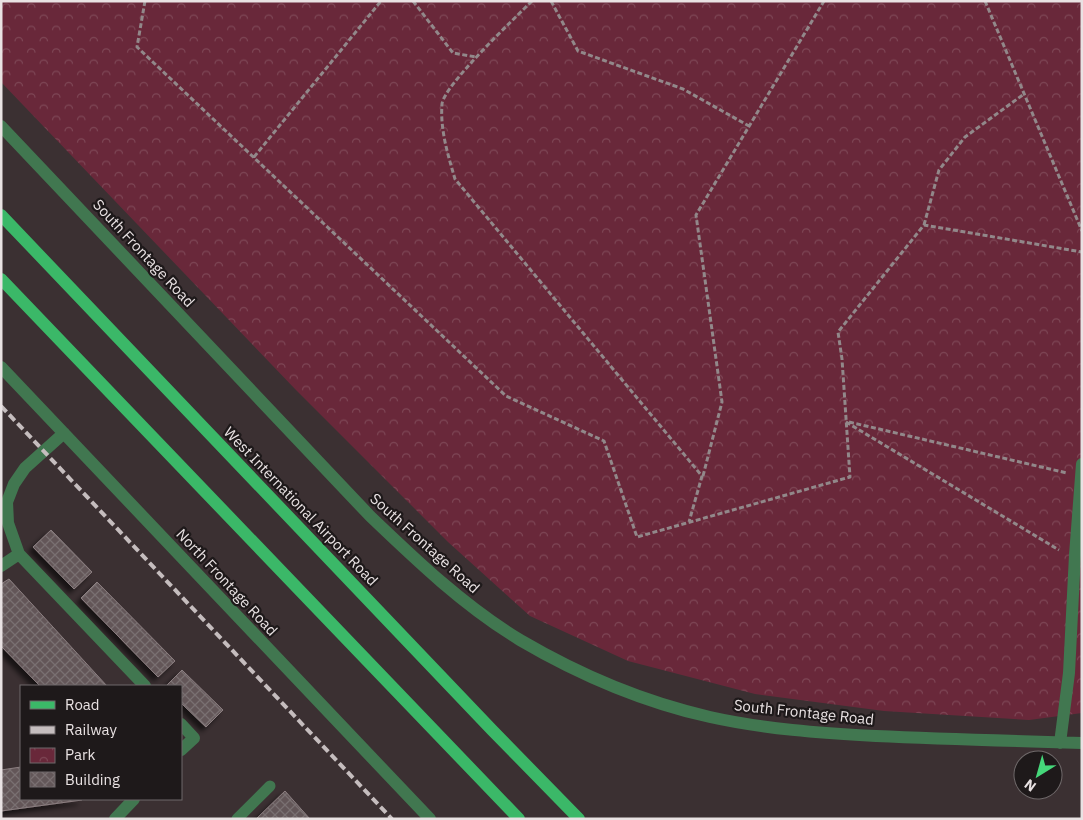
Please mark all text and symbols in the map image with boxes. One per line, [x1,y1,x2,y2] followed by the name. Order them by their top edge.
[89,195,199,311] street label: South Frontage Road
[220,423,382,589] street label: West International Airport Road
[366,489,484,597] street label: South Frontage Road
[172,524,282,640] street label: North Frontage Road
[20,685,182,800] legend
[65,695,100,714] text: Road
[733,695,875,729] street label: South Frontage Road
[65,720,118,739] text: Railway
[65,745,95,764] text: Park
[1013,750,1063,800] north arrow
[65,770,120,789] text: Building
[1021,775,1040,796] text: N

